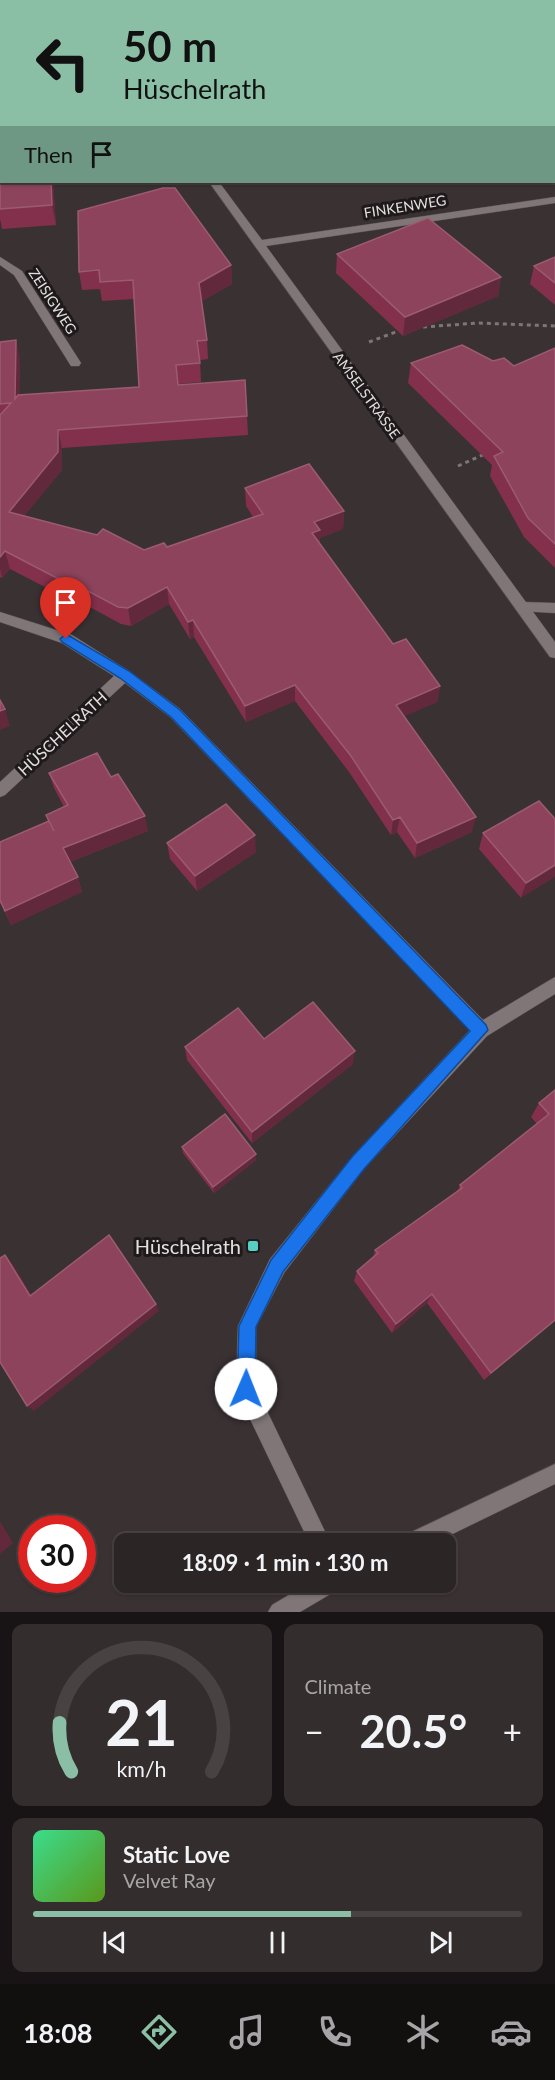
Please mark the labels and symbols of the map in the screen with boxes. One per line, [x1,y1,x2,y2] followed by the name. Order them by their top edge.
[363,191,447,221] street label: FINKENWEG
[26,265,80,337] street label: ZEISIGWEG
[330,348,404,442] street label: AMSELSTRASSE
[40,577,91,639] pin
[14,687,110,779] street label: HÜSCHELRATH
[135,1234,241,1258] place label: Hüschelrath
[246,1239,260,1253] marker: Hüschelrath
[214,1357,278,1421] position arrow
[18,1515,96,1593] speed limit sign: 30

